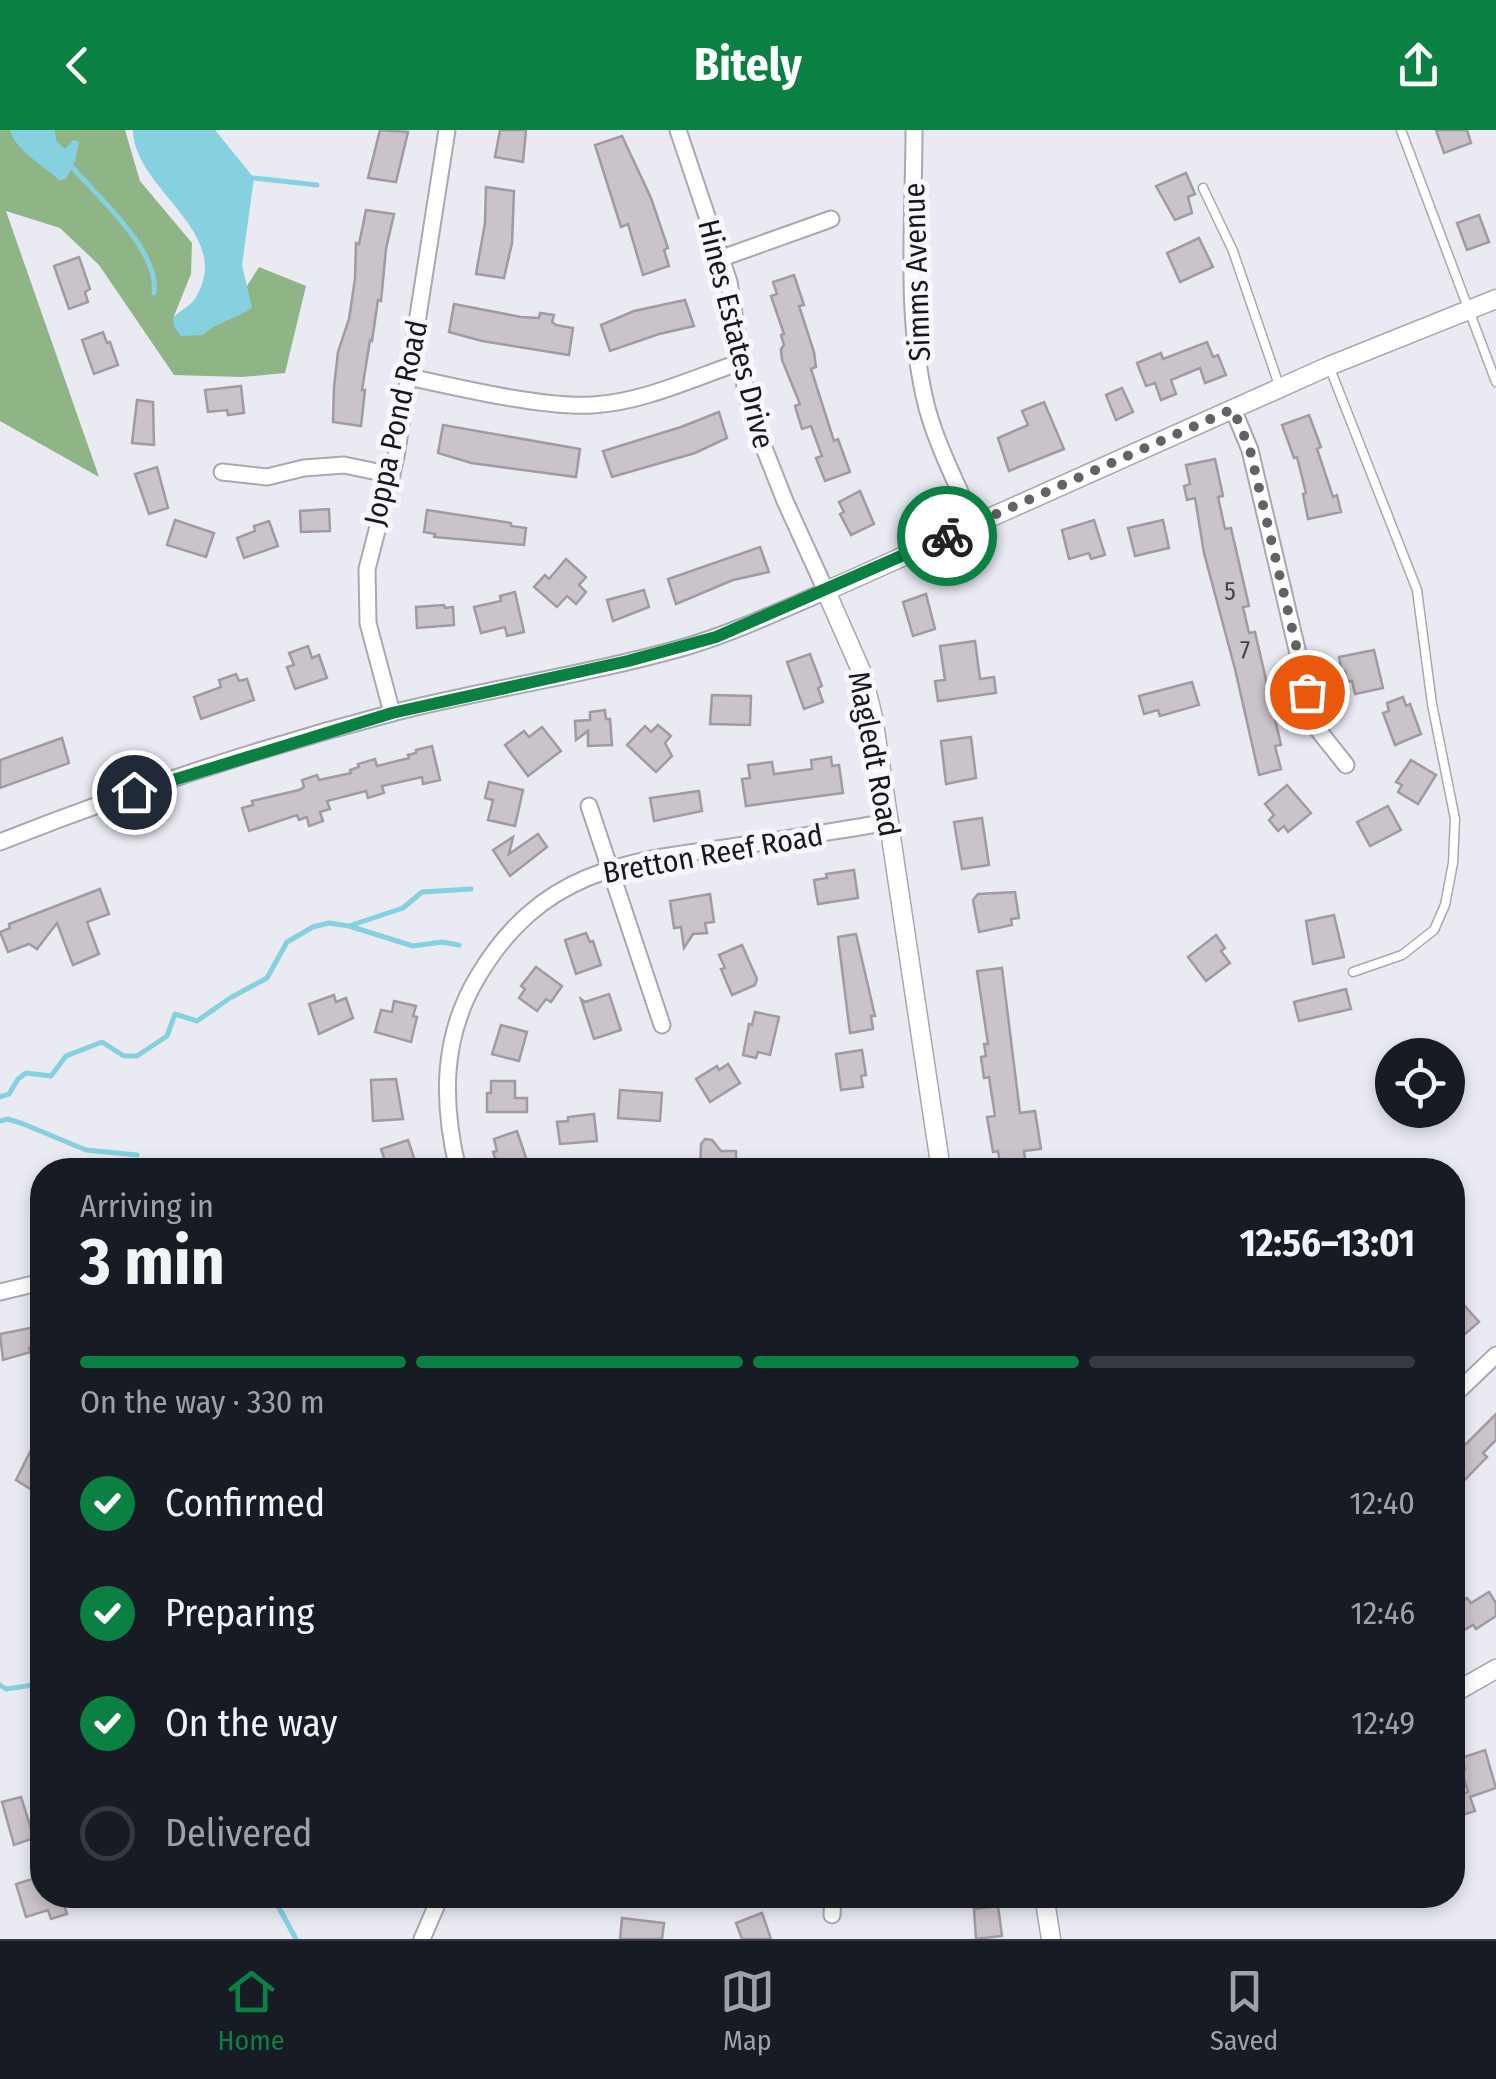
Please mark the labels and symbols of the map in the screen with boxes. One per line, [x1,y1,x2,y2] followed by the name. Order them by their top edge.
[896,182,938,362] street label: Simms Avenue
[690,216,782,452] street label: Hines Estates Drive
[357,317,435,529] street label: Joppa Pond Road
[897,486,997,586] courier
[1224,577,1236,607] house number: 5
[1240,636,1250,666] house number: 7
[1265,650,1350,735] pin
[840,668,908,840] street label: Magledt Road
[92,750,177,835] pin
[600,817,826,891] street label: Bretton Reef Road

